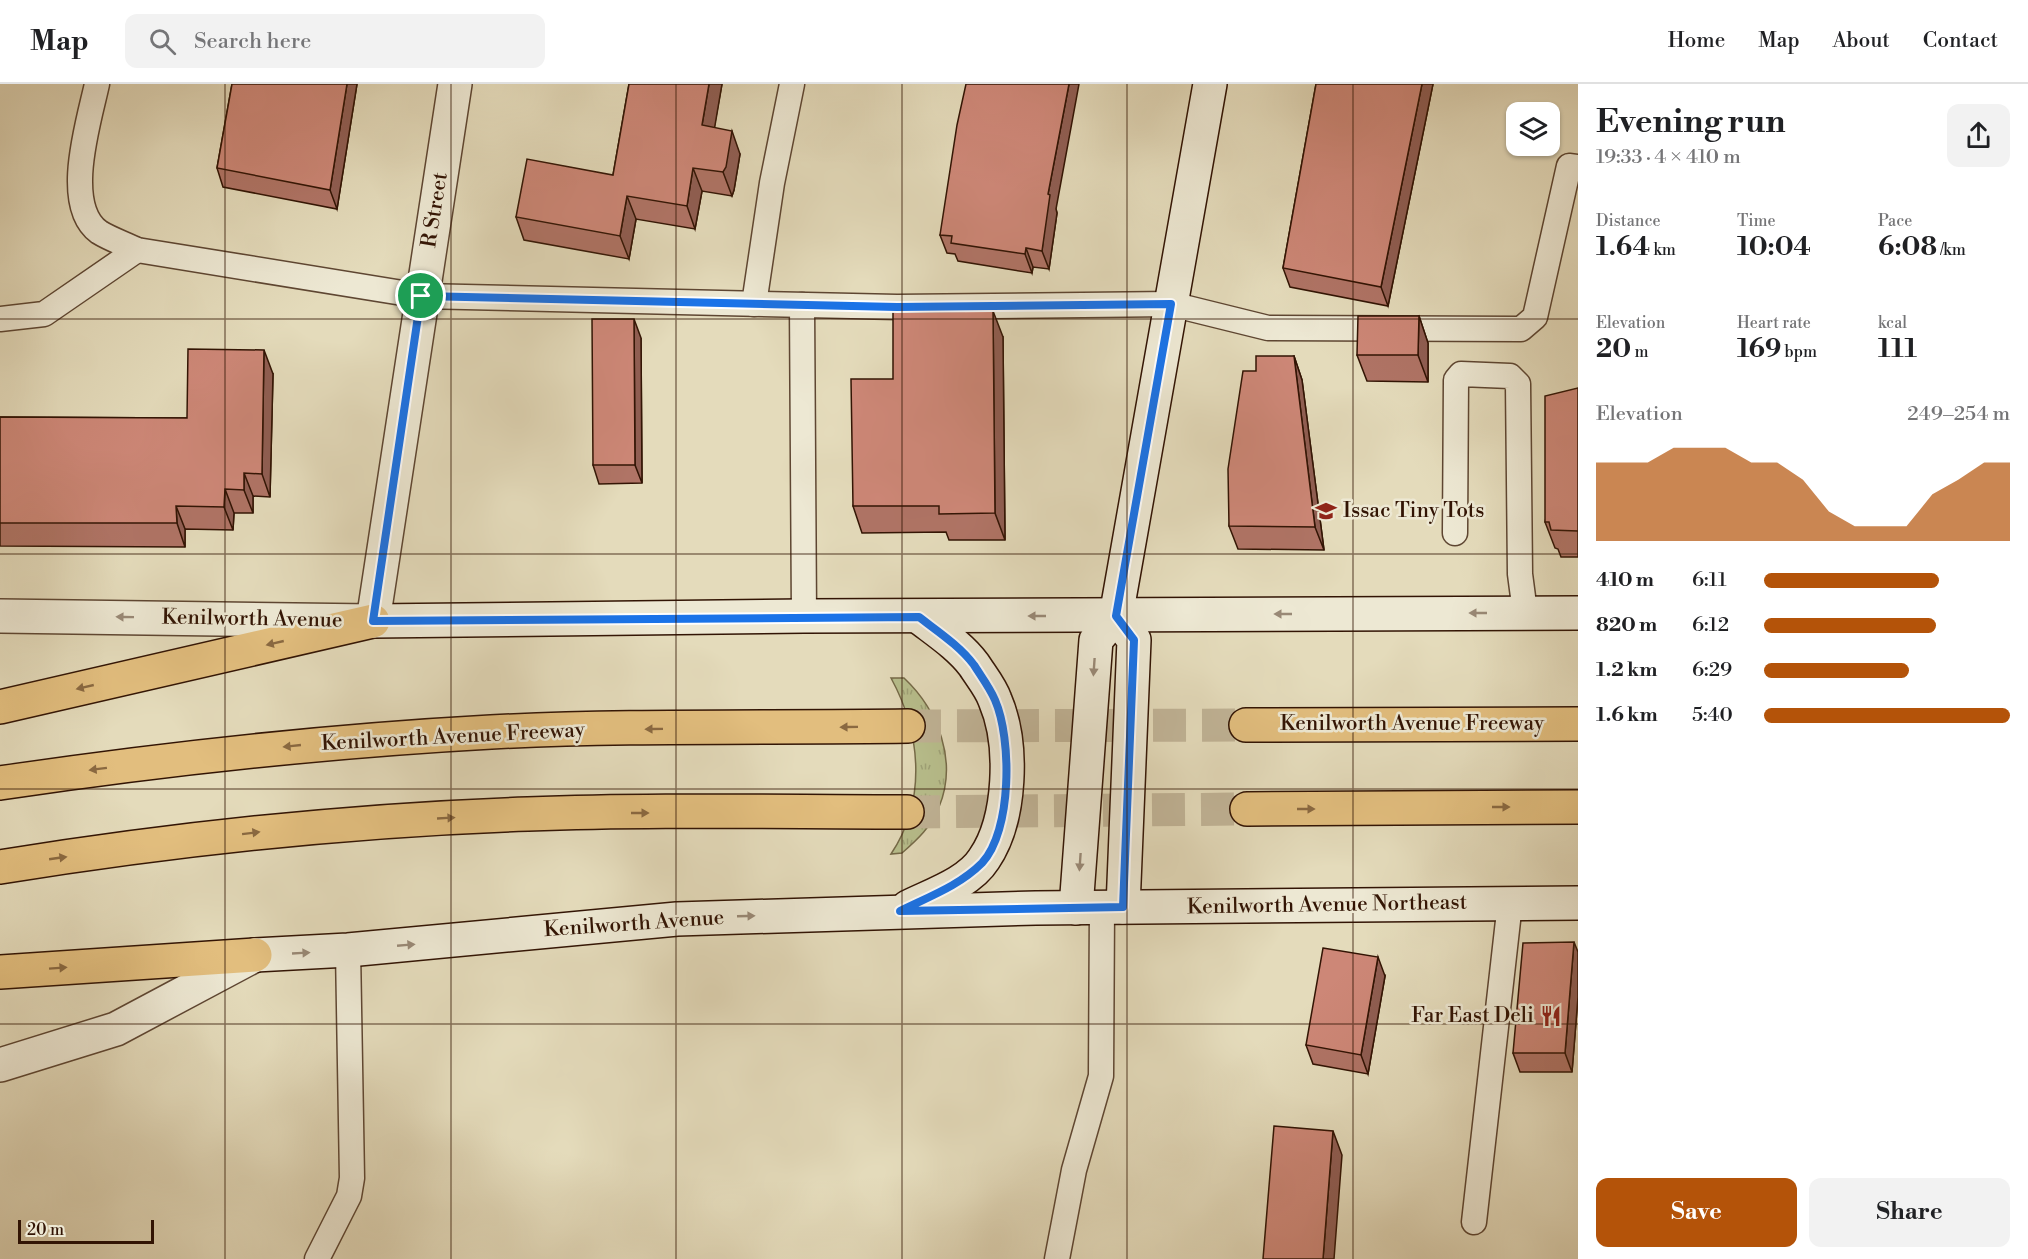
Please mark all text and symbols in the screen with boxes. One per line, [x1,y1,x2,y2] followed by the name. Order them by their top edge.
[125,14,545,68] search box
[30,24,89,59] text: Map
[146,25,179,58] icon: search
[194,28,311,55] text: Search here
[1668,28,1725,54] text: Home
[1758,28,1800,54] text: Map
[1833,28,1890,54] text: About
[1923,28,1998,54] text: Contact
[1506,102,1560,156] map controls
[1506,102,1560,156] button: layers
[1596,102,1785,143] text: Evening run
[1947,104,2010,167] button: share
[1596,145,1741,170] text: 19:33 · 4 × 410 m
[416,170,454,250] street label: R Street
[1596,211,1661,231] text: Distance
[1737,211,1776,231] text: Time
[1878,211,1912,231] text: Pace
[1596,231,1650,263] text: 1.64
[1737,231,1811,263] text: 10:04
[1878,231,1937,263] text: 6:08
[1650,240,1676,260] text: km
[1937,240,1966,260] text: /km
[395,270,446,321] pin
[404,279,437,312] icon: arrive
[1596,313,1665,333] text: Elevation
[1737,313,1811,333] text: Heart rate
[1878,313,1907,333] text: kcal
[1596,333,1631,365] text: 20
[1737,333,1781,365] text: 169
[1878,333,1917,365] text: 111
[1631,342,1648,362] text: m
[1781,342,1817,362] text: bpm
[1596,402,1683,427] text: Elevation
[1907,402,2010,427] text: 249–254 m
[1343,498,1485,524] place label: Issac Tiny Tots
[1314,499,1338,523] school or university icon: Issac Tiny Tots
[1596,568,1654,593] text: 410 m
[1692,568,1727,593] text: 6:11
[161,604,343,634] street label: Kenilworth Avenue
[1468,608,1487,617] one-way arrow
[1273,609,1292,619] one-way arrow
[1027,611,1046,621] one-way arrow
[116,612,135,621] one-way arrow
[1596,613,1657,638] text: 820 m
[1692,613,1729,638] text: 6:12
[266,639,284,649] one-way arrow
[1089,658,1099,677] one-way arrow
[1596,658,1658,683] text: 1.2 km
[1692,658,1732,683] text: 6:29
[76,683,94,693] one-way arrow
[1596,703,1658,728] text: 1.6 km
[1692,703,1733,728] text: 5:40
[1280,711,1545,737] street label: Kenilworth Avenue Freeway
[320,717,586,757] street label: Kenilworth Avenue Freeway
[840,722,859,732] one-way arrow
[645,724,664,734] one-way arrow
[282,741,301,751] one-way arrow
[89,764,108,774] one-way arrow
[1491,802,1510,812] one-way arrow
[1296,804,1315,813] one-way arrow
[631,808,650,818] one-way arrow
[436,814,455,823] one-way arrow
[242,829,261,838] one-way arrow
[1075,852,1085,871] one-way arrow
[48,854,67,863] one-way arrow
[1187,890,1468,920] street label: Kenilworth Avenue Northeast
[543,905,725,943] street label: Kenilworth Avenue
[737,912,756,921] one-way arrow
[396,940,415,950] one-way arrow
[292,948,311,957] one-way arrow
[49,964,68,973] one-way arrow
[1411,1003,1534,1029] place label: Far East Deli
[1539,1004,1563,1028] restaurant icon: Far East Deli
[1596,1178,1797,1247] button: Save
[1809,1178,2010,1247] button: Share
[18,1217,154,1244] scale bar
[27,1220,64,1240] text: 20 m

